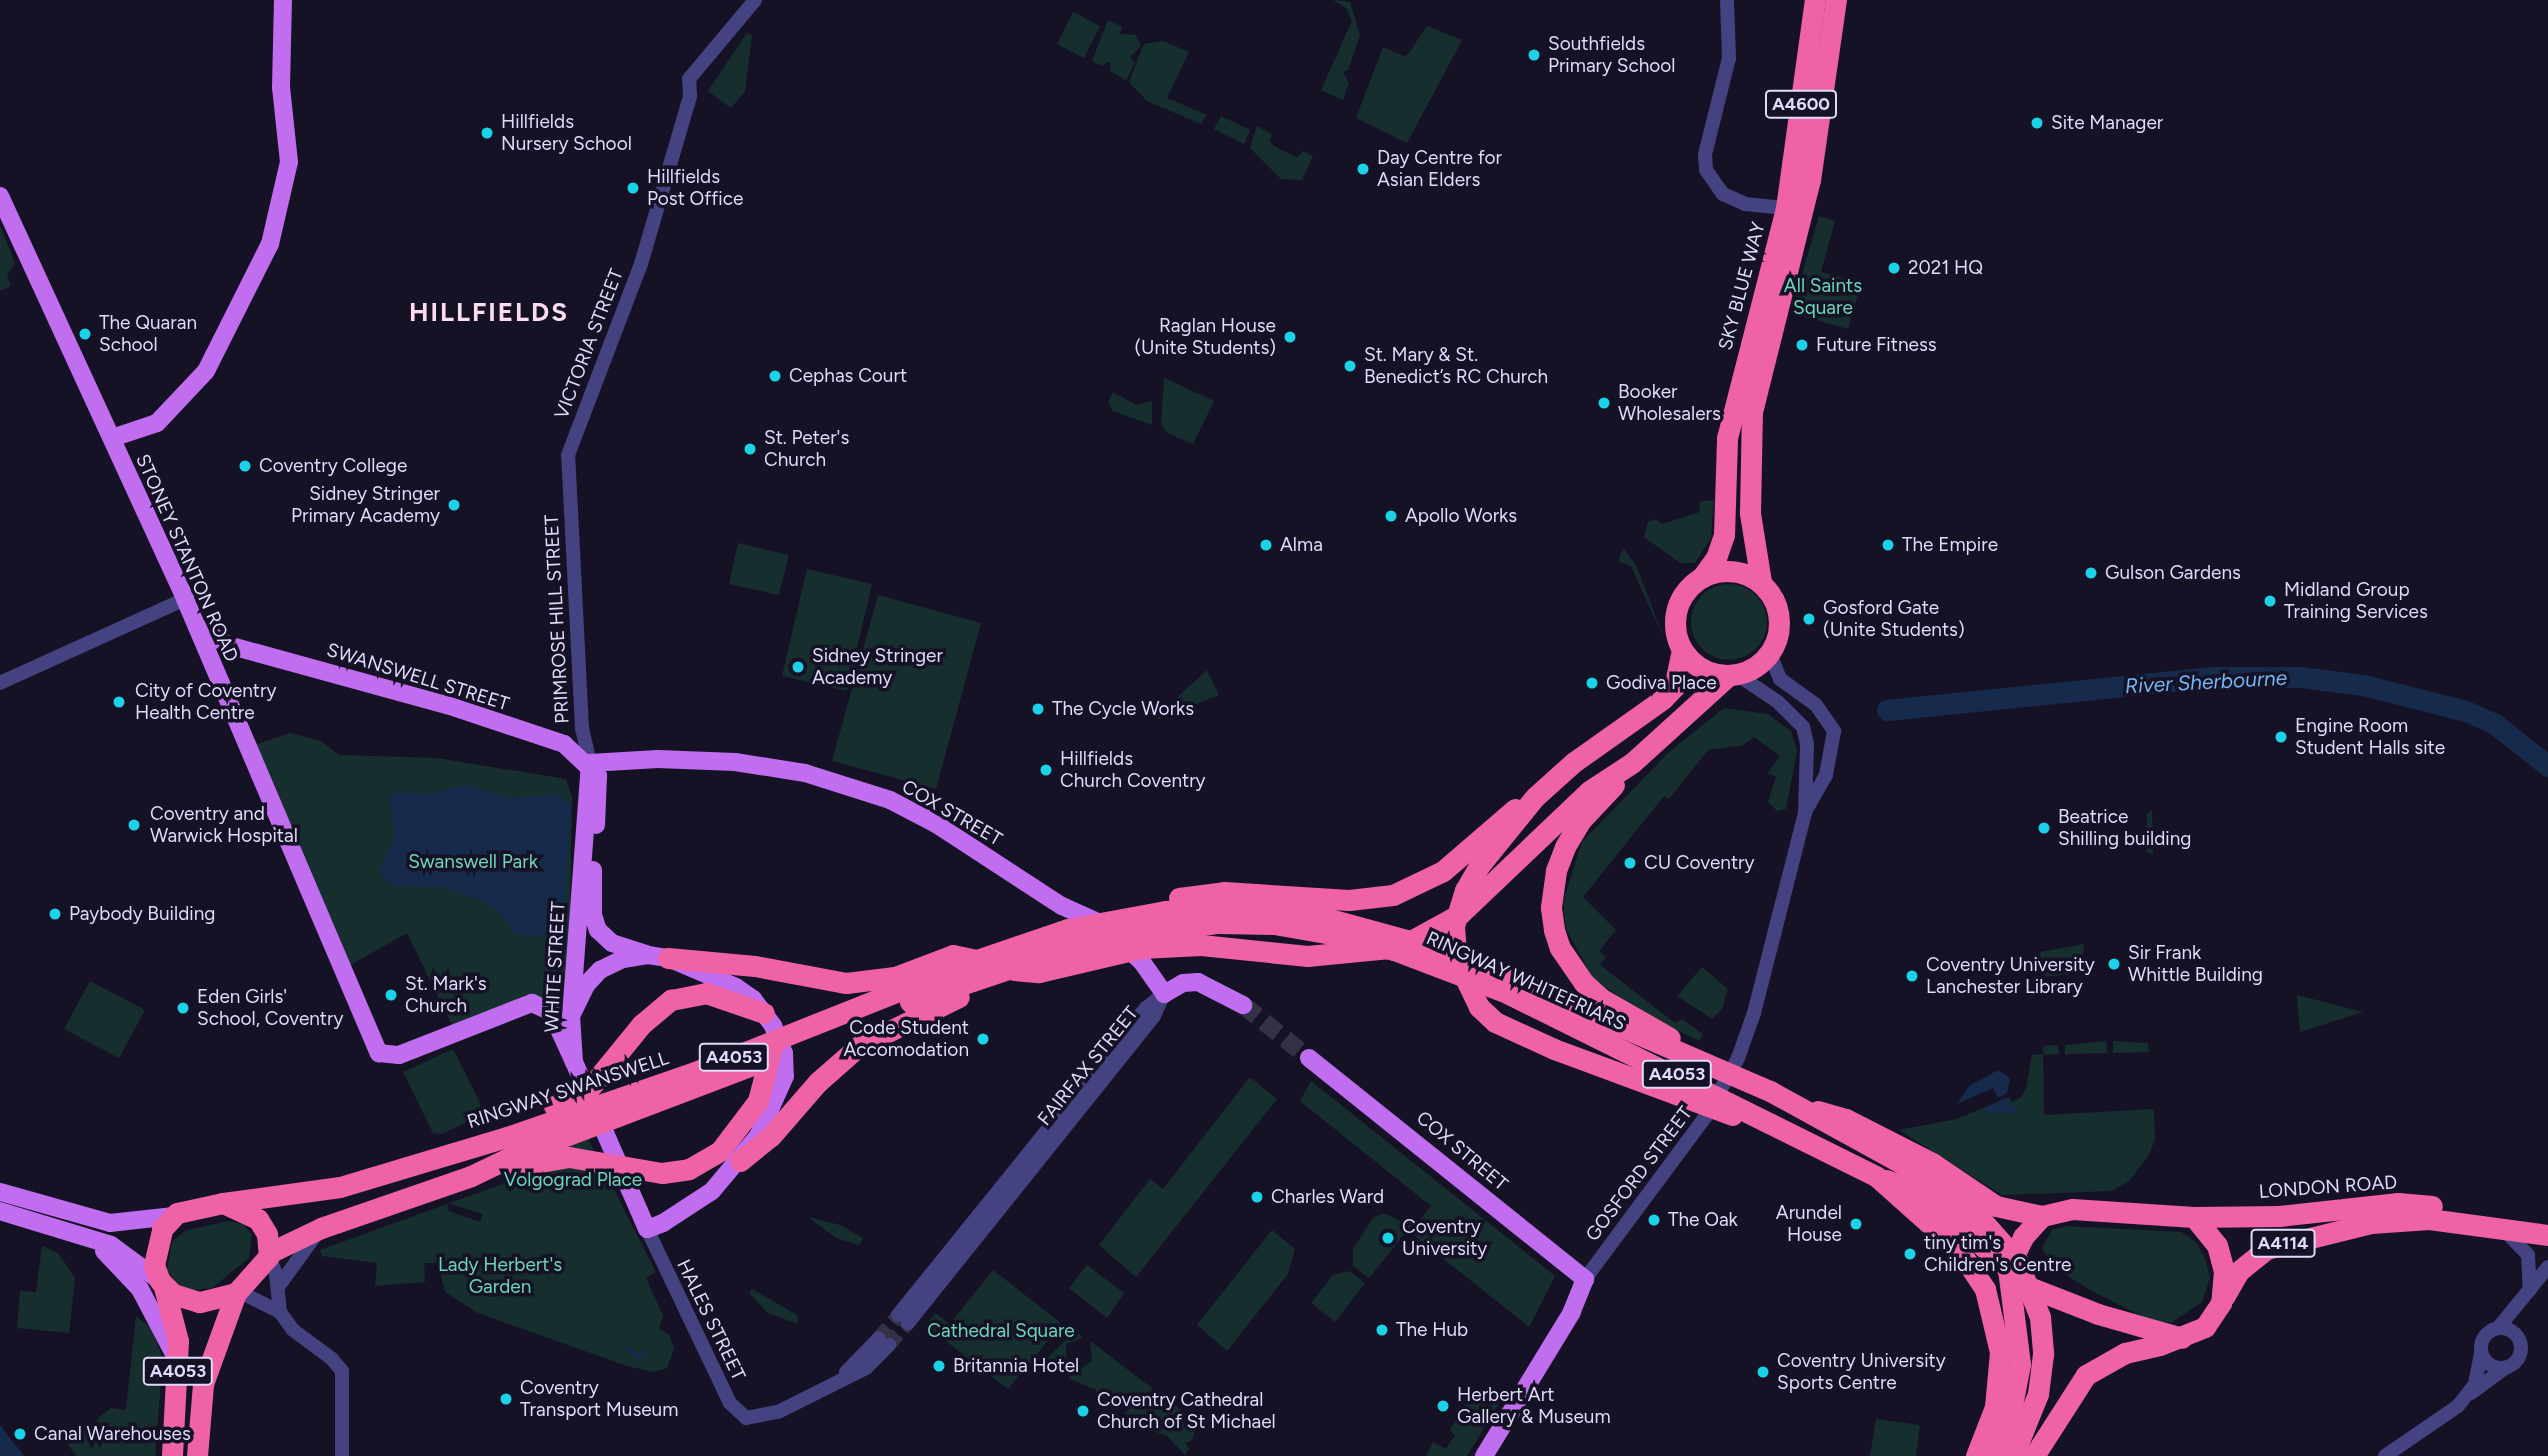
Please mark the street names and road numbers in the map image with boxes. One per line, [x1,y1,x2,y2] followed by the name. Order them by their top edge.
[1764,90,1838,119] road number: A4600
[1714,219,1770,353] street label: SKY BLUE WAY
[550,266,628,422] street label: VICTORIA STREET
[131,451,243,665] street label: STONEY STANTON ROAD
[540,514,574,724] street label: PRIMROSE HILL STREET
[324,638,512,716] street label: SWANSWELL STREET
[898,775,1006,851] street label: COX STREET
[540,901,570,1033] street label: WHITE STREET
[1423,927,1629,1035] street label: RINGWAY WHITEFRIARS
[1033,1002,1143,1130] street label: FAIRFAX STREET
[697,1042,771,1072] road number: A4053
[464,1047,672,1133] street label: RINGWAY SWANSWELL
[1640,1059,1714,1088] road number: A4053
[1581,1102,1697,1246] street label: GOSFORD STREET
[1412,1106,1512,1196] street label: COX STREET
[2258,1171,2398,1203] street label: LONDON ROAD
[2250,1228,2316,1258] road number: A4114
[672,1256,750,1384] street label: HALES STREET
[141,1356,215,1386] road number: A4053

